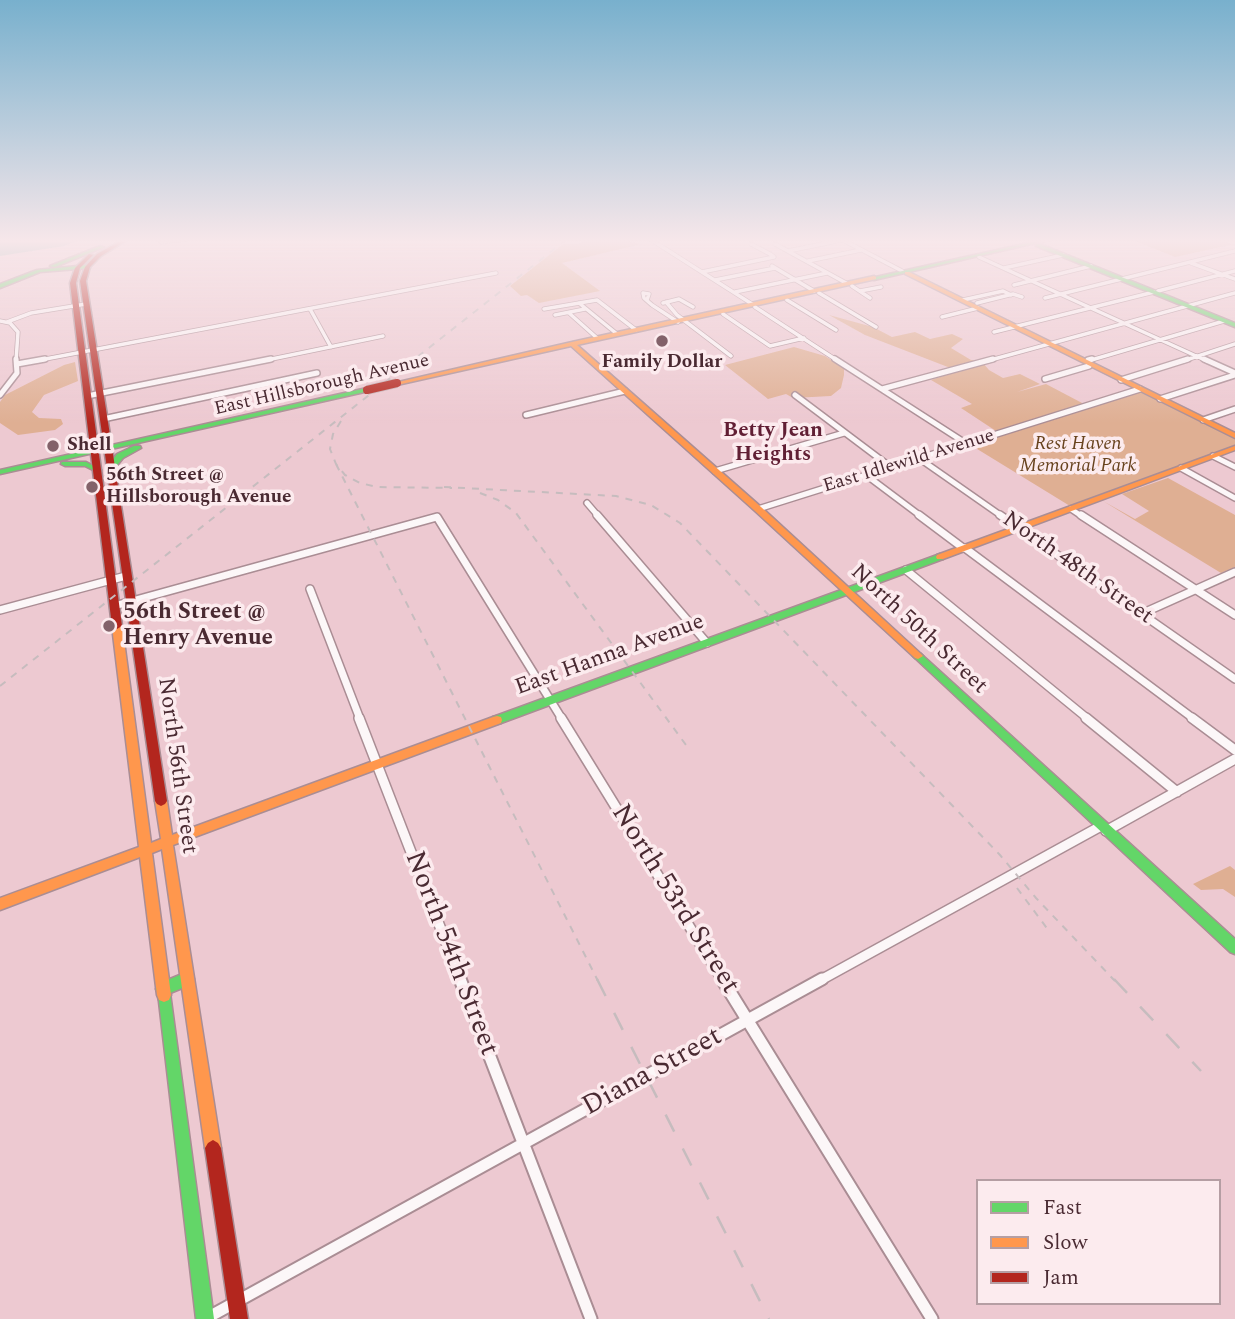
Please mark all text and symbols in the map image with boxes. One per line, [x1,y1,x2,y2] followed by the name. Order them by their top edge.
[654,333,670,349] marker: Family Dollar
[212,350,432,422] street label: East Hillsborough Avenue
[602,352,722,374] place label: Family Dollar
[723,419,823,469] district label: Betty Jean Heights
[821,425,997,499] street label: East Idlewild Avenue
[1020,434,1136,478] park label: Rest Haven Memorial Park
[67,435,111,457] place label: Shell
[45,438,61,454] marker: Shell
[106,465,291,509] place label: 56th Street @ Hillsborough Avenue
[84,479,100,495] marker: 56th Street @ Hillsborough Avenue
[996,507,1158,631] street label: North 48th Street
[844,559,992,701] street label: North 50th Street
[123,599,273,653] place label: 56th Street @ Henry Avenue
[512,609,708,703] street label: East Hanna Avenue
[101,618,117,634] marker: 56th Street @ Henry Avenue
[150,676,202,856] street label: North 56th Street
[602,799,746,1001] street label: North 53rd Street
[396,847,504,1061] street label: North 54th Street
[577,1021,729,1125] street label: Diana Street
[976,1179,1221,1305] legend
[1043,1192,1082,1224] text: Fast
[1043,1227,1087,1259] text: Slow
[1043,1262,1079,1294] text: Jam

